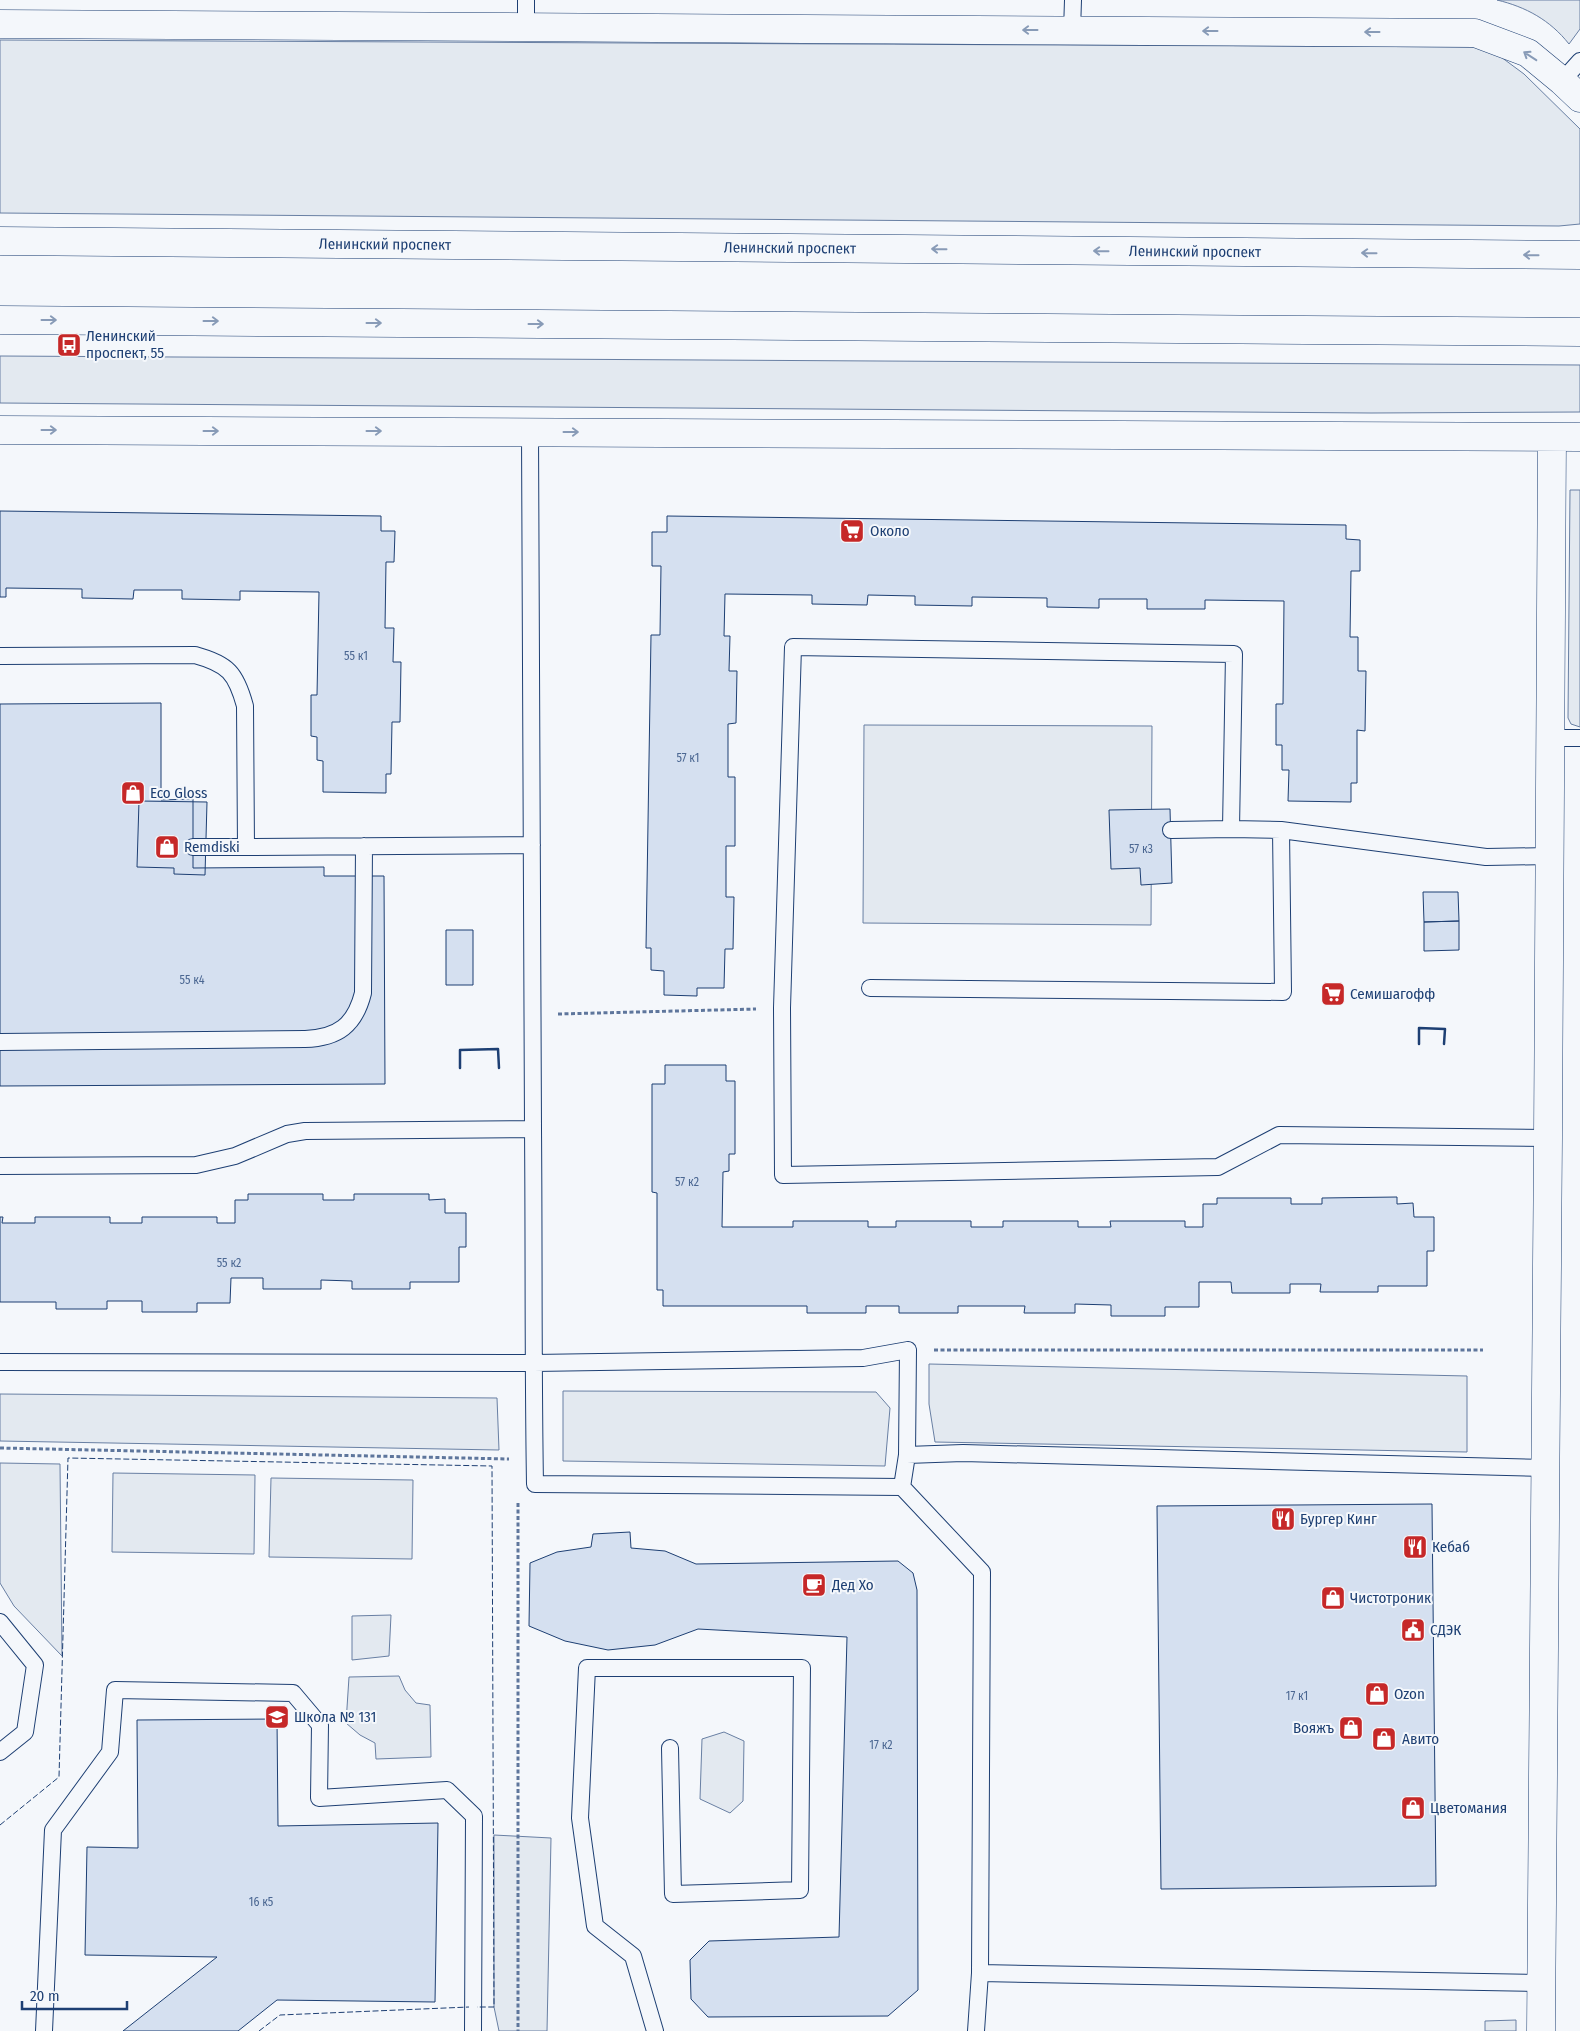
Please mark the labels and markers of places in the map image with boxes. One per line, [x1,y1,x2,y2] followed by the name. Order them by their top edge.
[86,327,164,362] place label: Ленинский проспект, 55
[56,332,82,358] bus stop icon: Ленинский проспект, 55
[839,518,865,544] supermarket icon: Около
[870,522,910,540] place label: Около
[120,780,146,806] shop icon: Eco Gloss
[150,784,207,802] place label: Eco Gloss
[154,834,180,860] shop icon: Remdiski
[184,838,240,856] place label: Remdiski
[1320,981,1346,1007] supermarket icon: Семишагофф
[1350,985,1435,1003] place label: Семишагофф
[1270,1506,1296,1532] restaurant icon: Бургер Кинг
[1300,1510,1377,1528] place label: Бургер Кинг
[1402,1534,1428,1560] restaurant icon: Кебаб
[1432,1538,1470,1556] place label: Кебаб
[801,1572,827,1598] cafe icon: Дед Хо
[831,1576,874,1594] place label: Дед Хо
[1320,1585,1346,1611] shop icon: Чистотроник
[1350,1589,1431,1607] place label: Чистотроник
[1400,1617,1426,1643] public building icon: СДЭК
[1430,1621,1461,1639] place label: СДЭК
[1364,1681,1390,1707] shop icon: Ozon
[1394,1685,1425,1703] place label: Ozon
[264,1704,290,1730] school or university icon: Школа № 131
[294,1708,376,1726] place label: Школа № 131
[1338,1715,1364,1741] shop icon: Вояжъ
[1293,1719,1334,1737] place label: Вояжъ
[1371,1726,1397,1752] shop icon: Авито
[1402,1730,1439,1748] place label: Авито
[1400,1795,1426,1821] shop icon: Цветомания
[1430,1799,1507,1817] place label: Цветомания

